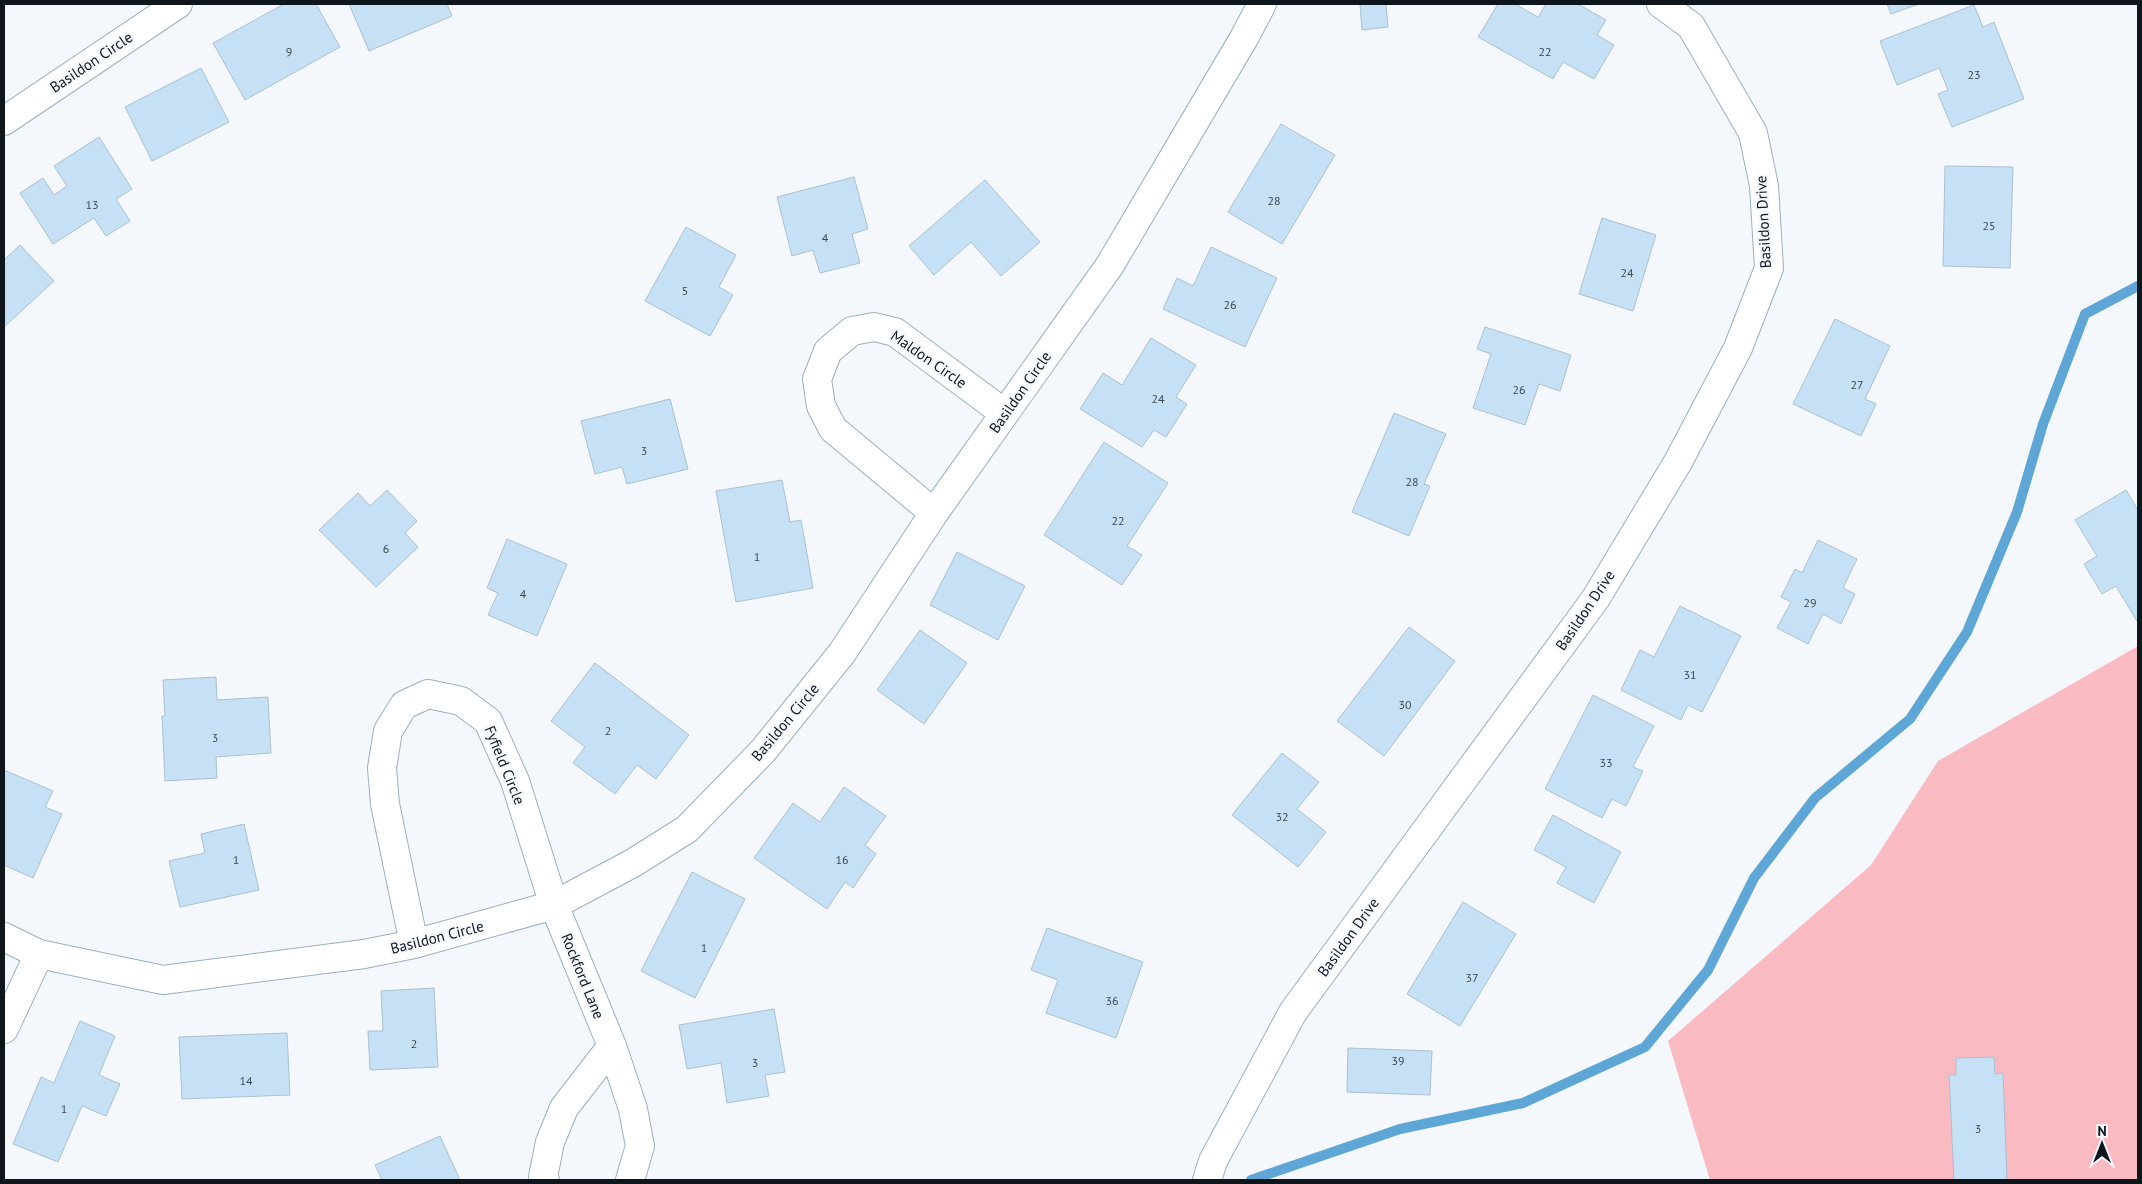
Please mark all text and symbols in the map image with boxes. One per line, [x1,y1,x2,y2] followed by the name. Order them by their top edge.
[46,27,136,97] street label: Basildon Circle
[286,44,292,59] house number: 9
[1538,44,1552,59] house number: 22
[1967,67,1981,82] house number: 23
[1751,175,1775,269] street label: Basildon Drive
[1267,193,1281,208] house number: 28
[85,197,99,212] house number: 13
[1982,218,1996,233] house number: 25
[822,230,829,245] house number: 4
[1620,265,1634,280] house number: 24
[682,283,688,298] house number: 5
[1223,297,1237,312] house number: 26
[887,326,971,392] street label: Maldon Circle
[985,347,1055,437] street label: Basildon Circle
[1850,377,1864,392] house number: 27
[1512,382,1526,397] house number: 26
[1151,391,1165,406] house number: 24
[641,443,647,458] house number: 3
[1405,474,1419,489] house number: 28
[1111,513,1125,528] house number: 22
[383,541,389,556] house number: 6
[754,549,760,564] house number: 1
[1551,566,1619,654] street label: Basildon Drive
[520,586,527,601] house number: 4
[1803,595,1817,610] house number: 29
[1683,667,1697,682] house number: 31
[747,679,823,765] street label: Basildon Circle
[1398,697,1412,712] house number: 30
[481,723,529,807] street label: Fyfield Circle
[605,723,611,738] house number: 2
[212,730,218,745] house number: 3
[1599,755,1613,770] house number: 33
[1275,809,1289,824] house number: 32
[233,852,239,867] house number: 1
[835,852,849,867] house number: 16
[1313,894,1383,980] street label: Basildon Drive
[388,916,486,958] street label: Basildon Circle
[557,930,609,1022] street label: Rockford Lane
[701,940,707,955] house number: 1
[1465,970,1479,985] house number: 37
[1105,993,1119,1008] house number: 36
[411,1036,417,1051] house number: 2
[1391,1053,1405,1068] house number: 39
[752,1055,758,1070] house number: 3
[239,1073,253,1088] house number: 14
[61,1101,67,1116] house number: 1
[2077,1119,2127,1169] north arrow
[1975,1121,1981,1136] house number: 3
[2097,1122,2107,1140] text: N

